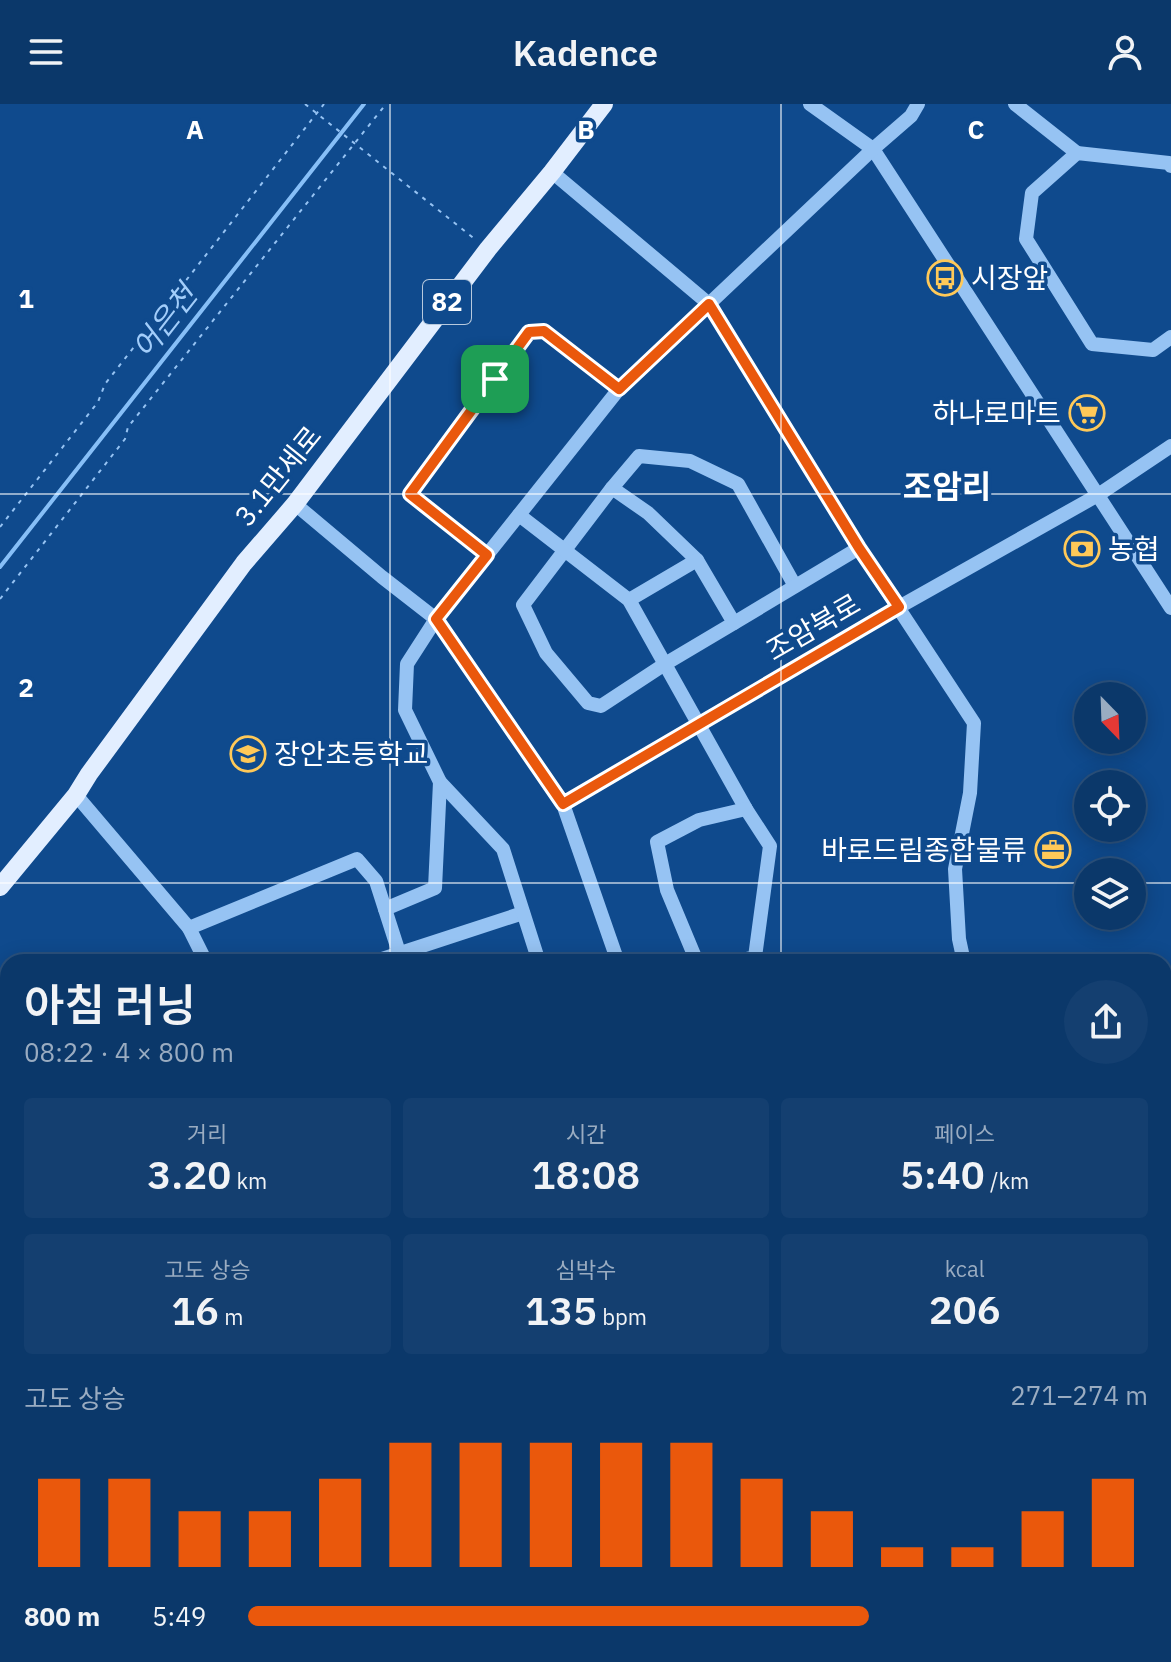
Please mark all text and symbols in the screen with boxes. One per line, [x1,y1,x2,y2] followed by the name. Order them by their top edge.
[513,29,658,76] text: Kadence
[24,30,68,74] icon: menu
[1103,30,1147,74] icon: person
[186,112,204,146] text: A
[577,112,595,146] text: B
[968,112,985,146] text: C
[926,259,964,297] bus stop icon: 시장앞
[971,259,1048,296] place label: 시장앞
[123,274,207,366] water label: 어은천
[423,280,471,324] road number: 82
[18,281,34,315] text: 1
[461,345,529,413] pin
[473,357,517,401] icon: arrive
[932,394,1061,431] place label: 하나로마트
[1068,394,1106,432] supermarket icon: 하나로마트
[226,418,329,533] street label: 3.1만세로
[903,465,991,507] district label: 조암리
[1063,530,1101,568] bank icon: 농협
[1108,530,1160,567] place label: 농협
[759,585,867,668] street label: 조암북로
[18,670,34,704] text: 2
[1074,682,1146,754] north arrow
[1074,682,1146,930] map controls
[229,735,267,773] school or university icon: 장안초등학교
[274,735,429,772] place label: 장안초등학교
[1074,770,1146,842] button: locate
[821,831,1027,868] place label: 바로드림종합물류
[1034,831,1072,869] office icon: 바로드림종합물류
[1074,858,1146,930] button: layers
[24,976,196,1033] text: 아침 러닝
[1064,980,1148,1064] button: share
[24,1035,234,1069] text: 08:22 · 4 × 800 m
[187,1119,228,1148] text: 거리
[566,1119,606,1148] text: 시간
[934,1119,995,1148] text: 페이스
[147,1148,231,1200] text: 3.20
[532,1148,640,1200] text: 18:08
[900,1148,985,1200] text: 5:40
[231,1166,267,1195] text: km
[985,1166,1029,1195] text: /km
[945,1254,985,1283] text: kcal
[164,1255,250,1284] text: 고도 상승
[556,1255,616,1284] text: 심박수
[929,1283,1001,1335] text: 206
[171,1284,219,1336] text: 16
[525,1284,597,1336] text: 135
[219,1302,244,1331] text: m
[597,1302,647,1331] text: bpm
[1010,1378,1148,1412] text: 271–274 m
[24,1381,126,1415] text: 고도 상승
[24,1599,100,1633] text: 800 m
[152,1599,206,1633] text: 5:49

